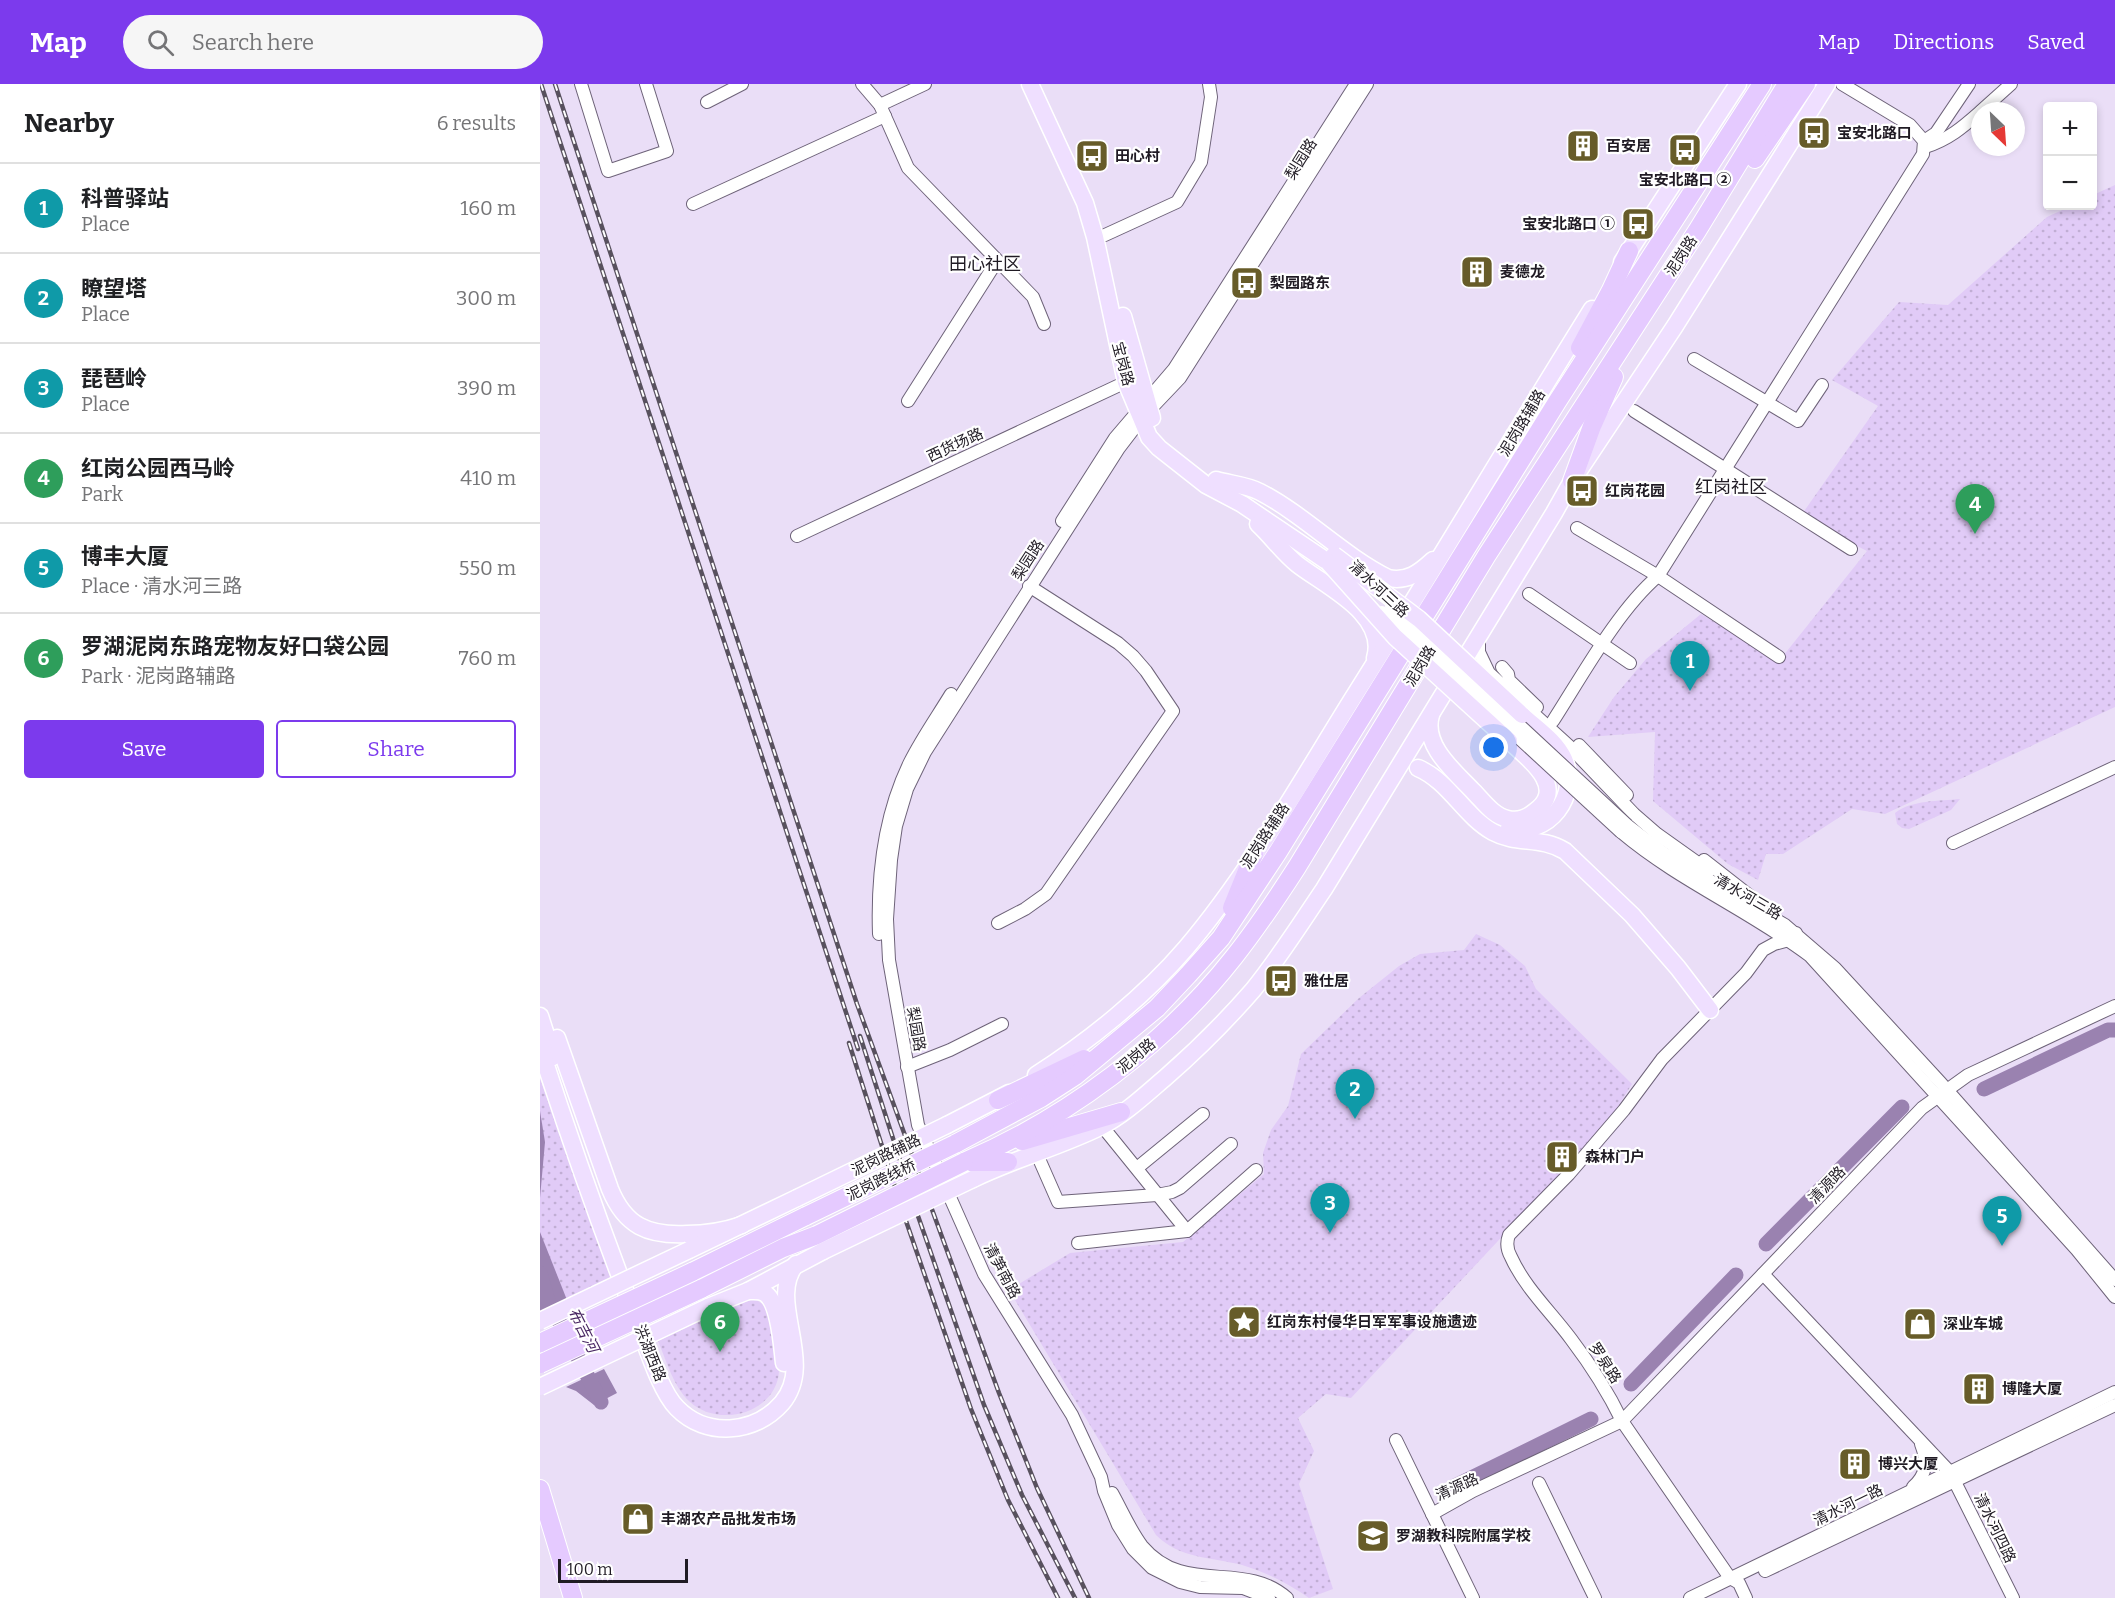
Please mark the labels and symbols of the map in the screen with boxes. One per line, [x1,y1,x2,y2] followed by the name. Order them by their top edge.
[1971,102,2025,156] north arrow
[1796,115,1832,151] bus stop icon: 宝安北路口
[1837,124,1912,142] place label: 宝安北路口
[1565,128,1601,164] building icon: 百安居
[1667,132,1703,168] bus stop icon: 宝安北路口 ②
[1281,135,1321,183] street label: 梨园路
[1606,137,1651,155] place label: 百安居
[1074,138,1110,174] bus stop icon: 田心村
[1115,147,1160,165] place label: 田心村
[1639,171,1731,189] place label: 宝安北路口 ②
[1620,206,1656,242] bus stop icon: 宝安北路口 ①
[1522,215,1615,233] place label: 宝安北路口 ①
[1661,232,1701,280] street label: 泥岗路
[949,253,1021,275] district label: 田心社区
[1459,254,1495,290] building icon: 麦德龙
[1500,263,1545,281] place label: 麦德龙
[1229,265,1265,301] bus stop icon: 梨园路东
[1270,274,1330,292] place label: 梨园路东
[1108,340,1138,388] street label: 宝岗路
[1495,386,1549,460] street label: 泥岗路辅路
[924,424,986,466] street label: 西货场路
[1564,473,1600,509] bus stop icon: 红岗花园
[1695,476,1767,498] district label: 红岗社区
[1605,482,1665,500] place label: 红岗花园
[1956,484,1994,534] pin: 4
[1008,536,1048,584] street label: 梨园路
[1345,557,1413,621] street label: 清水河三路
[1401,642,1439,690] street label: 泥岗路
[1670,642,1710,691] pin: 1
[1479,733,1508,762] your location
[1237,800,1293,872] street label: 泥岗路辅路
[1711,870,1785,924] street label: 清水河三路
[1263,963,1299,999] bus stop icon: 雅仕居
[1304,972,1349,990] place label: 雅仕居
[903,1005,929,1053] street label: 梨园路
[1113,1035,1159,1077] street label: 泥岗路
[1336,1070,1374,1119] pin: 2
[848,1130,924,1180] street label: 泥岗路辅路
[1544,1139,1580,1175] building icon: 森林门户
[1585,1148,1645,1166] place label: 森林门户
[843,1155,919,1205] street label: 泥岗跨线桥
[1805,1163,1849,1207] street label: 清源路
[1310,1184,1350,1233] pin: 3
[1982,1196,2022,1246] pin: 5
[980,1240,1024,1302] street label: 清笋南路
[700,1302,740,1352] pin: 6
[1226,1304,1262,1340] place icon: 红岗东村侵华日军军事设施遗迹
[564,1305,604,1359] water label: 布吉河
[1902,1306,1938,1342] shop icon: 深业车城
[1267,1313,1477,1331] place label: 红岗东村侵华日军军事设施遗迹
[1943,1315,2003,1333] place label: 深业车城
[630,1322,670,1384] street label: 洪湖西路
[1585,1339,1625,1387] street label: 罗泉路
[1961,1371,1997,1407] building icon: 博隆大厦
[2002,1380,2062,1398] place label: 博隆大厦
[1837,1446,1873,1482] building icon: 博兴大厦
[1878,1455,1938,1473] place label: 博兴大厦
[1433,1470,1481,1504] street label: 清源路
[1810,1480,1886,1530] street label: 清水河一路
[1970,1490,2020,1566] street label: 清水河四路
[620,1501,656,1537] shop icon: 丰湖农产品批发市场
[661,1510,796,1528] place label: 丰湖农产品批发市场
[1355,1518,1391,1554] school or university icon: 罗湖教科院附属学校
[1396,1527,1531,1545] place label: 罗湖教科院附属学校
[558,1556,688,1584] scale bar

